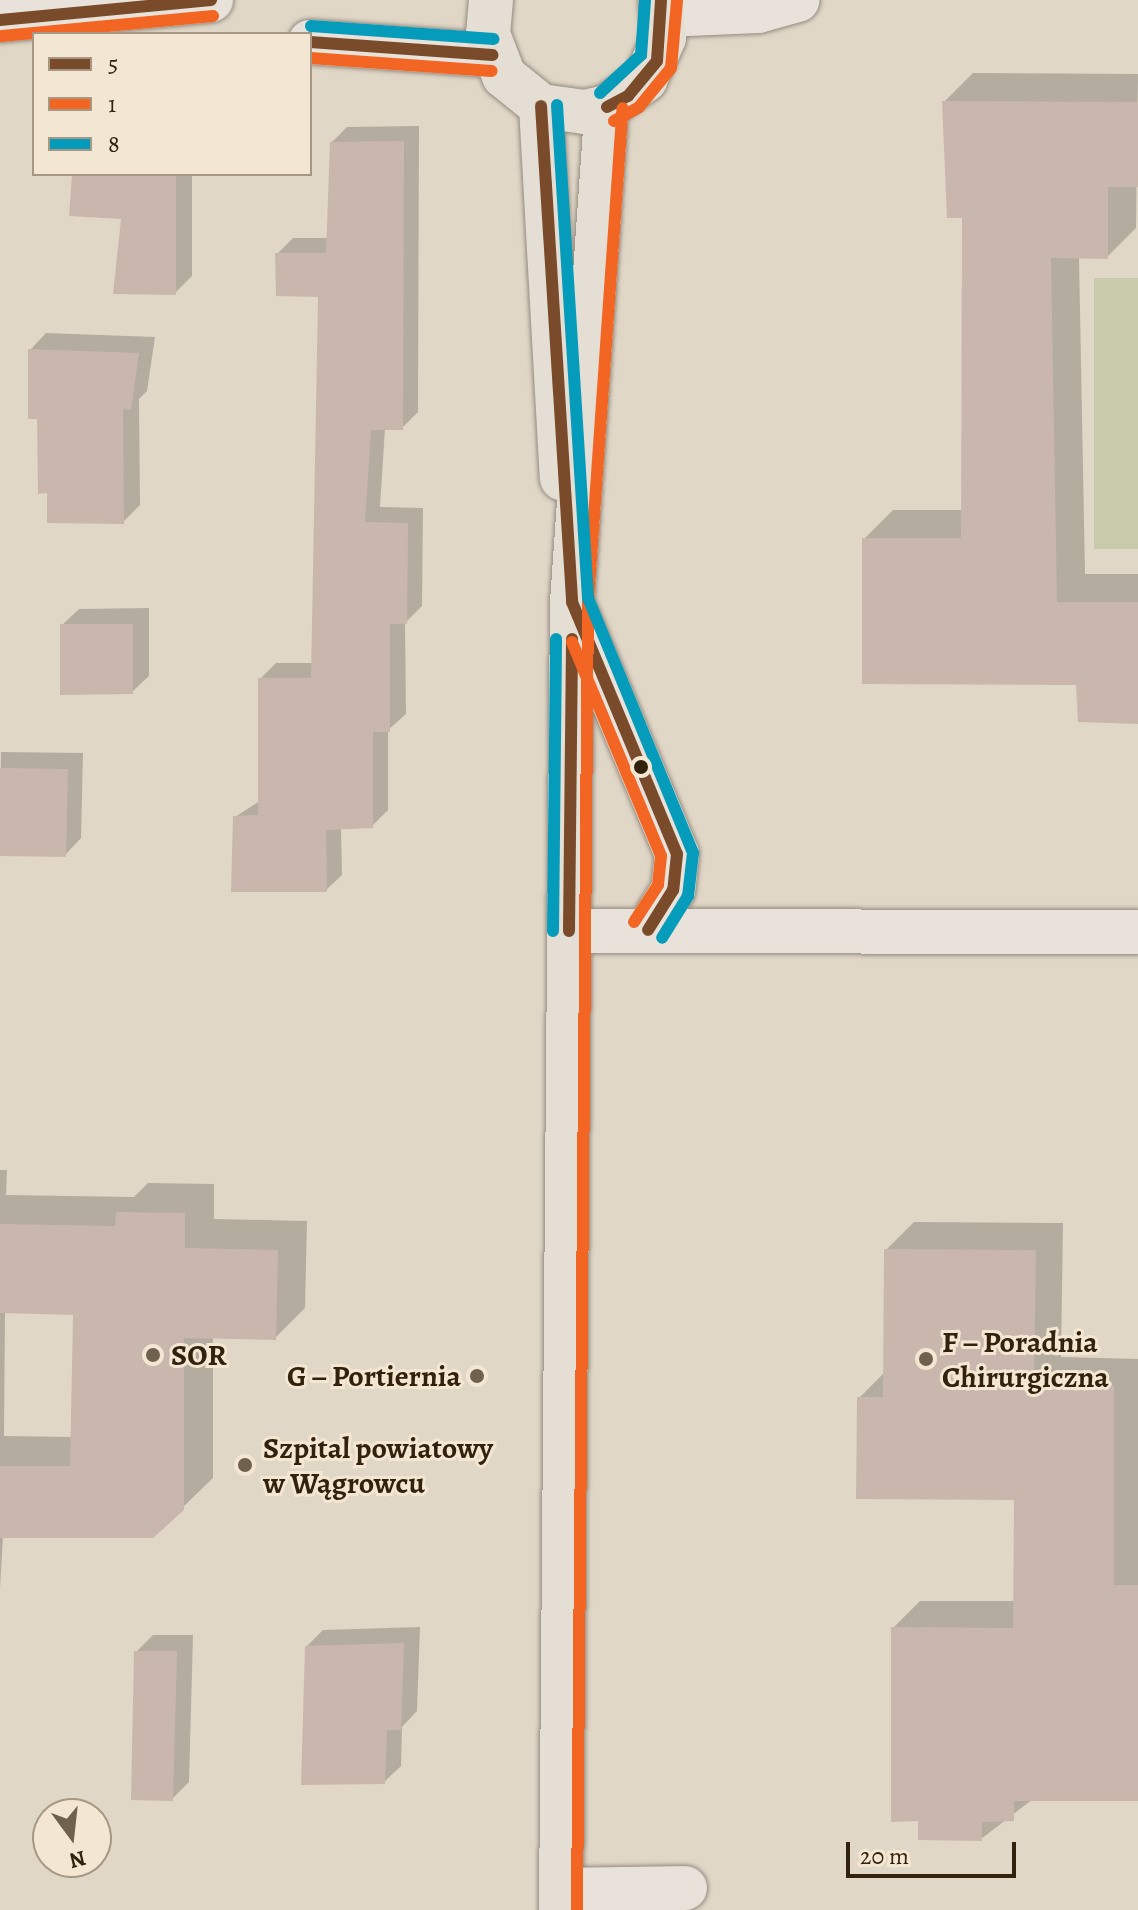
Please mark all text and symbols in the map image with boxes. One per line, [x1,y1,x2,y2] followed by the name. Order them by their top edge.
[32,32,312,176] legend
[108,48,118,80] text: 5
[108,88,116,120] text: 1
[108,128,120,160] text: 8
[633,759,649,775] unlabelled marker
[942,1324,1109,1394] place label: F – Poradnia Chirurgiczna
[171,1337,227,1373] place label: SOR
[142,1344,164,1366] marker: SOR
[917,1350,935,1368] marker: F – Poradnia Chirurgiczna
[286,1358,461,1394] place label: G – Portiernia
[468,1367,486,1385] marker: G – Portiernia
[263,1430,493,1500] place label: Szpital powiatowy w Wągrowcu
[234,1454,256,1476] marker: Szpital powiatowy w Wągrowcu
[32,1798,112,1878] north arrow
[850,1826,1020,1876] scale bar
[860,1840,909,1872] text: 20 m
[66,1843,89,1876] text: N

